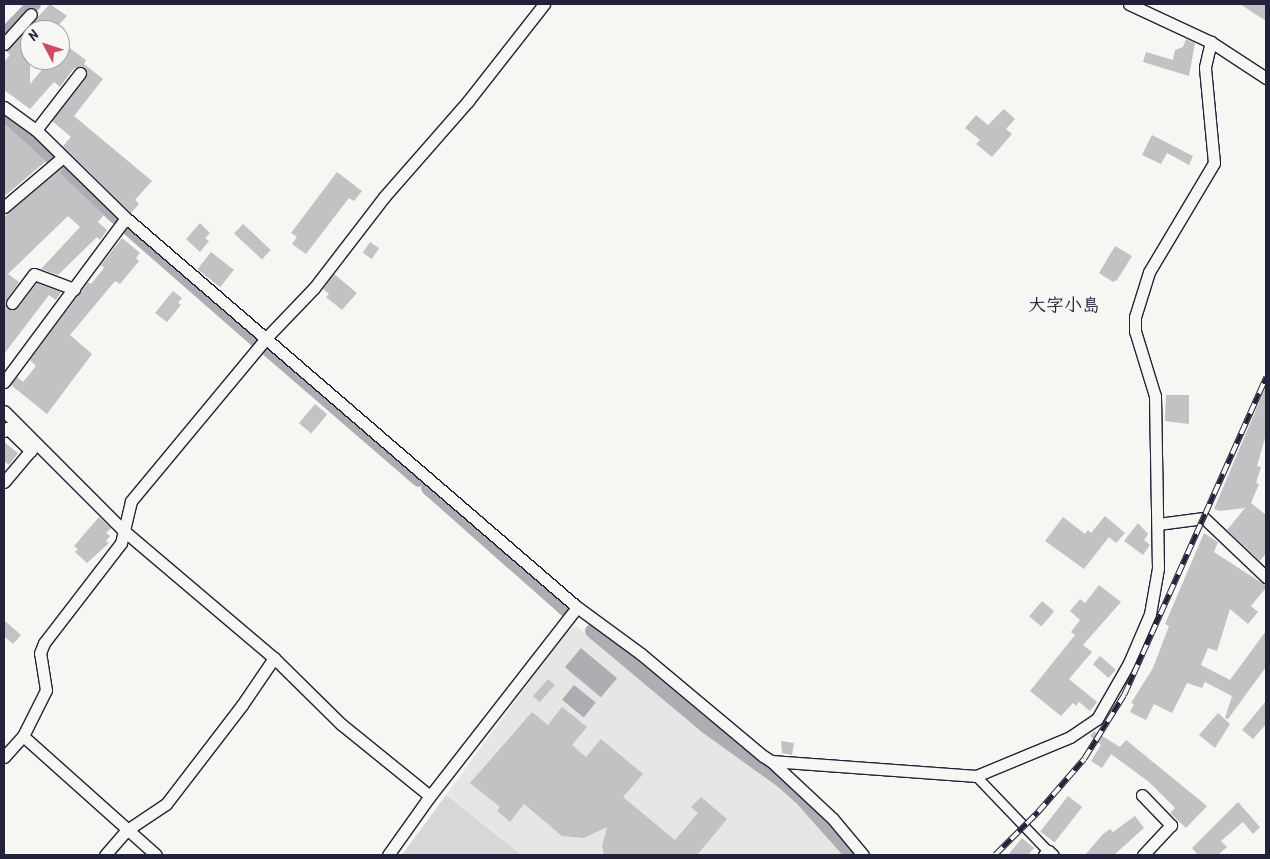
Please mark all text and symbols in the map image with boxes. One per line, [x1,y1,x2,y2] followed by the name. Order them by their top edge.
[20,20,70,70] north arrow
[23,26,46,46] text: N
[1028,296,1100,318] district label: 大字小島

